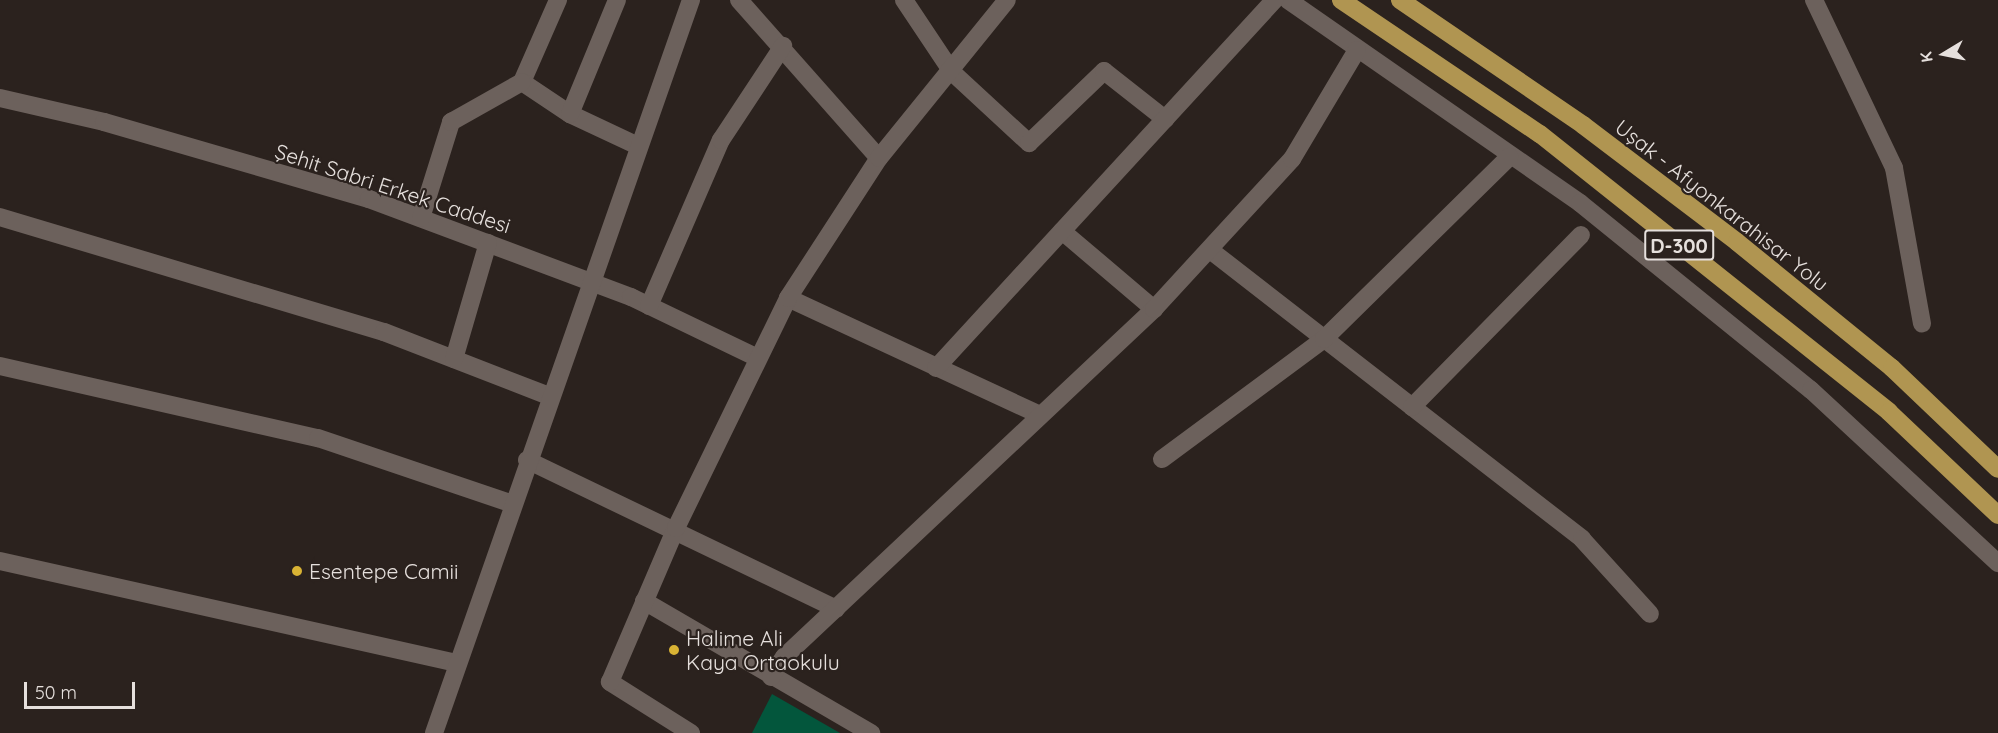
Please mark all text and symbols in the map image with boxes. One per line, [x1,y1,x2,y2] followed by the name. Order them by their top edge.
[1914,24,1974,84] north arrow
[1916,50,1937,64] text: K
[1610,114,1834,296] street label: Uşak - Afyonkarahisar Yolu
[272,138,514,238] street label: Şehit Sabri Erkek Caddesi
[1643,228,1715,262] road number: D-300
[309,558,459,584] place label: Esentepe Camii
[290,564,304,578] marker: Esentepe Camii
[686,625,840,675] place label: Halime Ali Kaya Ortaokulu
[667,643,681,657] marker: Halime Ali Kaya Ortaokulu
[27,670,138,708] scale bar
[35,681,77,704] text: 50 m

